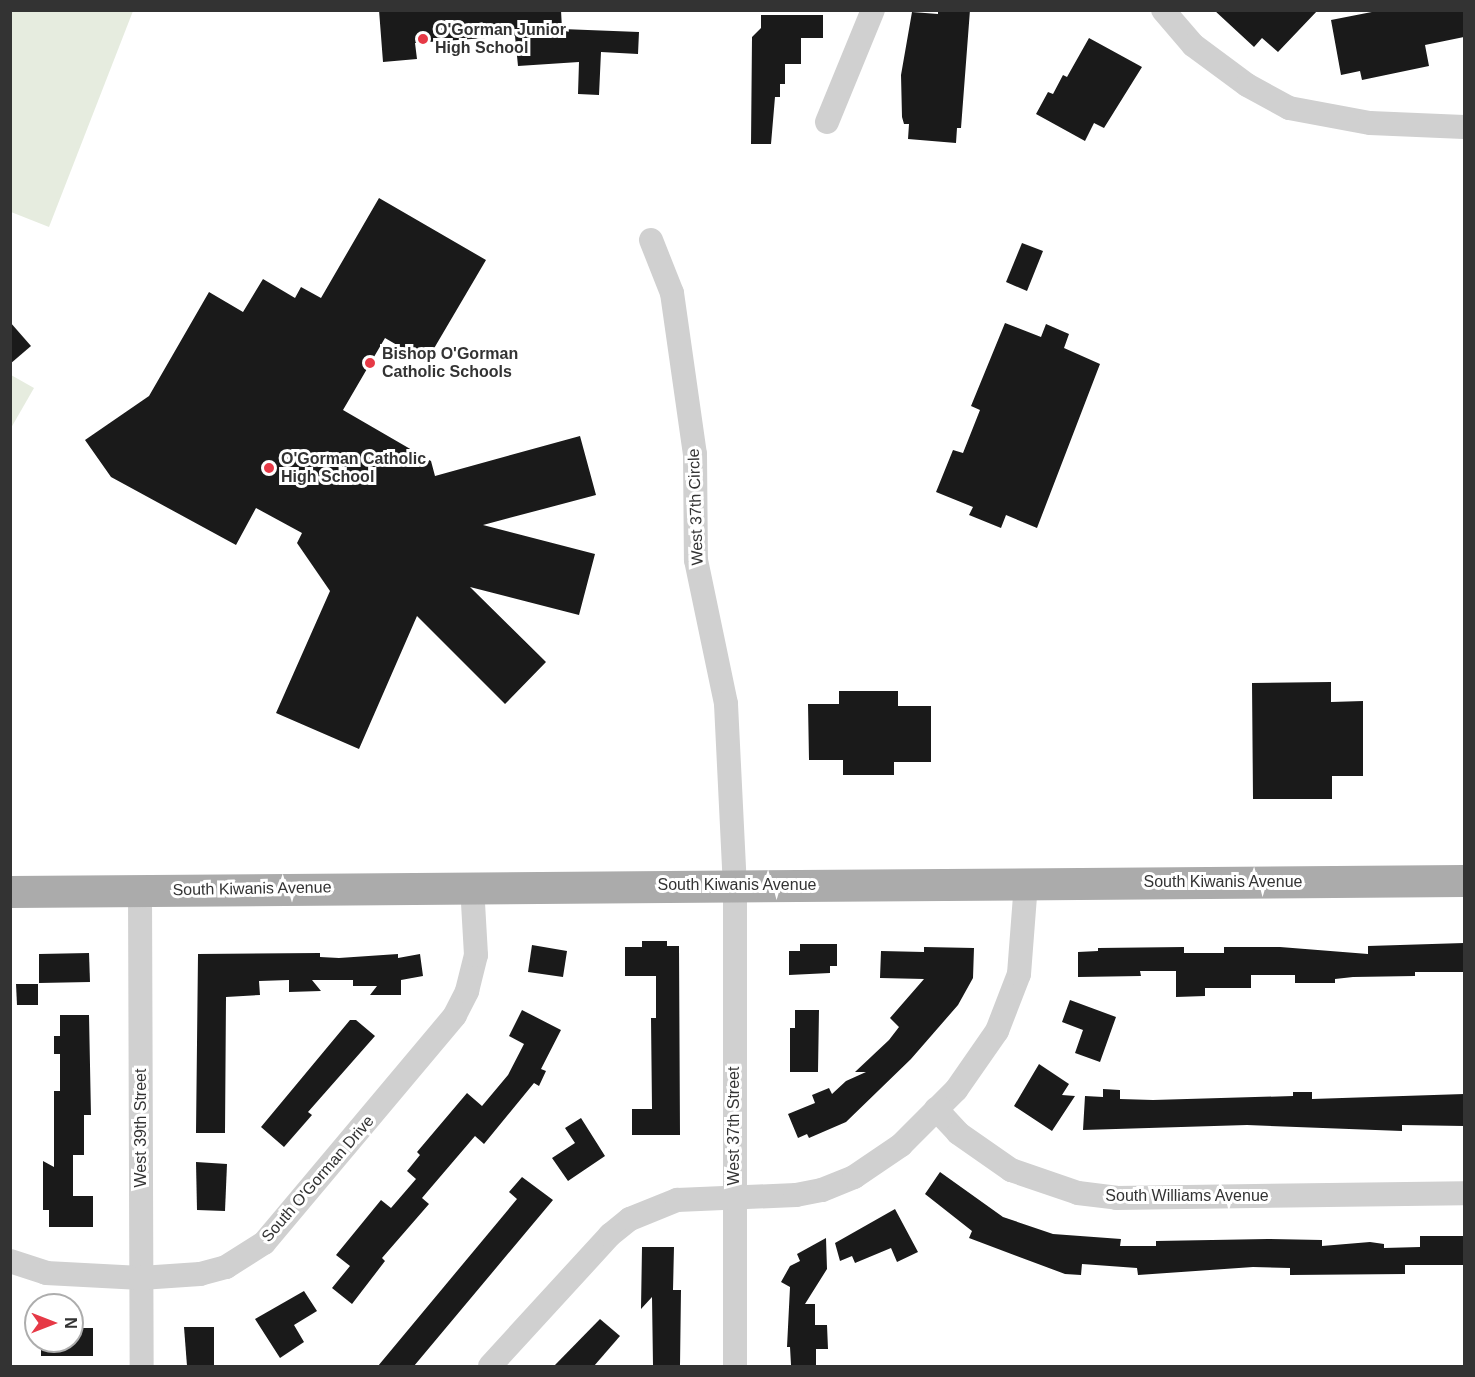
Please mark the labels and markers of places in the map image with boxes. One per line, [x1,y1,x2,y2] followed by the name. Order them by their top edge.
[435,20,566,58] place label: O'Gorman Junior High School
[416,32,430,46] marker: O'Gorman Junior High School
[382,344,518,382] place label: Bishop O'Gorman Catholic Schools
[363,356,377,370] marker: Bishop O'Gorman Catholic Schools
[281,449,426,487] place label: O'Gorman Catholic High School
[262,461,276,475] marker: O'Gorman Catholic High School

